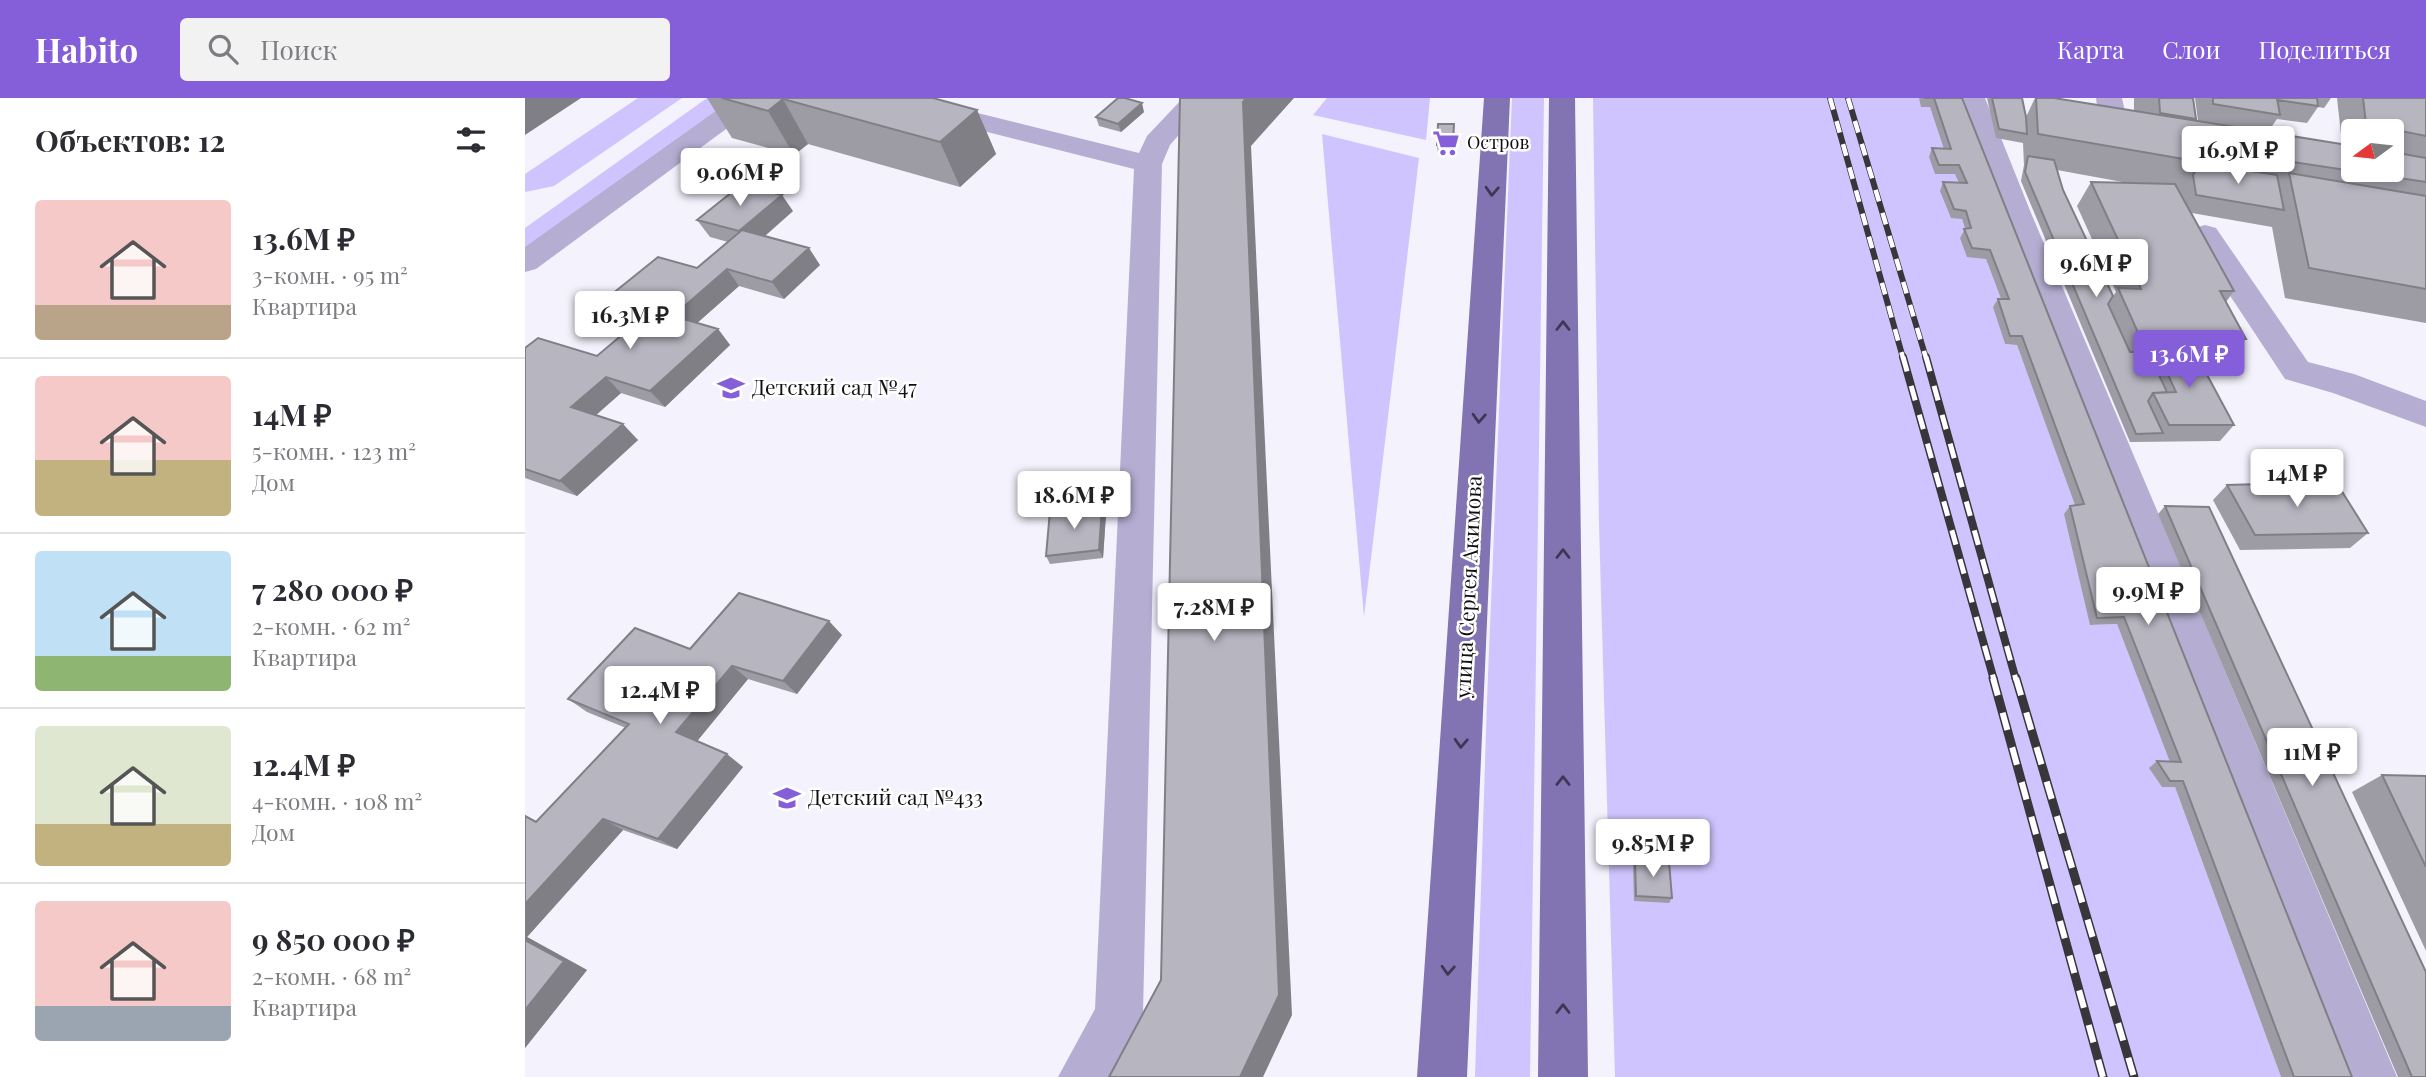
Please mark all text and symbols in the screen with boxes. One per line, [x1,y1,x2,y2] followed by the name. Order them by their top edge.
[180,18,670,81] search box
[35,27,138,71] text: Habito
[204,30,242,68] icon: search
[260,32,337,67] text: Поиск
[2057,33,2124,65] text: Карта
[2162,33,2221,65] text: Слои
[2259,33,2391,65] text: Поделиться
[2341,119,2405,182] north arrow
[2341,119,2404,182] map controls
[35,120,225,160] text: Объектов: 12
[452,121,490,159] icon: filters
[2173,126,2303,186] pin: 16.9M ₽
[1431,128,1461,158] supermarket icon: Остров
[1467,130,1529,154] place label: Остров
[2198,133,2278,164] text: 16.9M ₽
[675,148,805,208] pin: 9.06M ₽
[697,155,783,186] text: 9.06M ₽
[1484,185,1499,196] one-way arrow
[252,218,355,258] text: 13.6M ₽
[91,228,175,312] icon: home
[2039,240,2153,299] pin: 9.6M ₽
[2060,246,2132,277] text: 9.6M ₽
[252,259,408,290] text: 3-комн. · 95 m²
[252,290,357,321] text: Квартира
[565,292,695,351] pin: 16.3M ₽
[591,298,669,329] text: 16.3M ₽
[1555,321,1571,331] one-way arrow
[2124,330,2254,390] pin: 13.6M ₽
[2149,337,2229,368] text: 13.6M ₽
[752,372,917,400] place label: Детский сад №47
[716,373,746,403] school or university icon: Детский сад №47
[252,394,332,434] text: 14M ₽
[91,404,175,488] icon: home
[1471,413,1486,424] one-way arrow
[252,435,416,466] text: 5-комн. · 123 m²
[2248,450,2346,509] pin: 14M ₽
[2266,456,2328,487] text: 14M ₽
[252,466,295,497] text: Дом
[1009,472,1139,531] pin: 18.6M ₽
[1447,474,1487,700] street label: улица Сергея Акимова
[1034,478,1114,509] text: 18.6M ₽
[1555,548,1571,559] one-way arrow
[2091,568,2205,627] pin: 9.9M ₽
[252,569,413,609] text: 7 280 000 ₽
[2112,574,2184,605] text: 9.9M ₽
[91,579,175,663] icon: home
[1149,584,1279,643] pin: 7.28M ₽
[1174,590,1254,621] text: 7.28M ₽
[252,610,410,641] text: 2-комн. · 62 m²
[252,641,357,672] text: Квартира
[595,666,725,726] pin: 12.4M ₽
[620,673,700,704] text: 12.4M ₽
[2263,728,2361,788] pin: 11M ₽
[2283,735,2341,766] text: 11M ₽
[1453,737,1468,748] one-way arrow
[252,744,355,784] text: 12.4M ₽
[91,754,175,838] icon: home
[1555,776,1571,786] one-way arrow
[808,782,983,810] place label: Детский сад №433
[772,783,802,813] school or university icon: Детский сад №433
[252,785,422,816] text: 4-комн. · 108 m²
[252,816,295,847] text: Дом
[1588,820,1718,879] pin: 9.85M ₽
[1612,826,1694,857] text: 9.85M ₽
[252,919,415,959] text: 9 850 000 ₽
[91,929,175,1013] icon: home
[252,960,411,991] text: 2-комн. · 68 m²
[1441,965,1456,976] one-way arrow
[252,991,357,1022] text: Квартира
[1555,1003,1571,1014] one-way arrow

